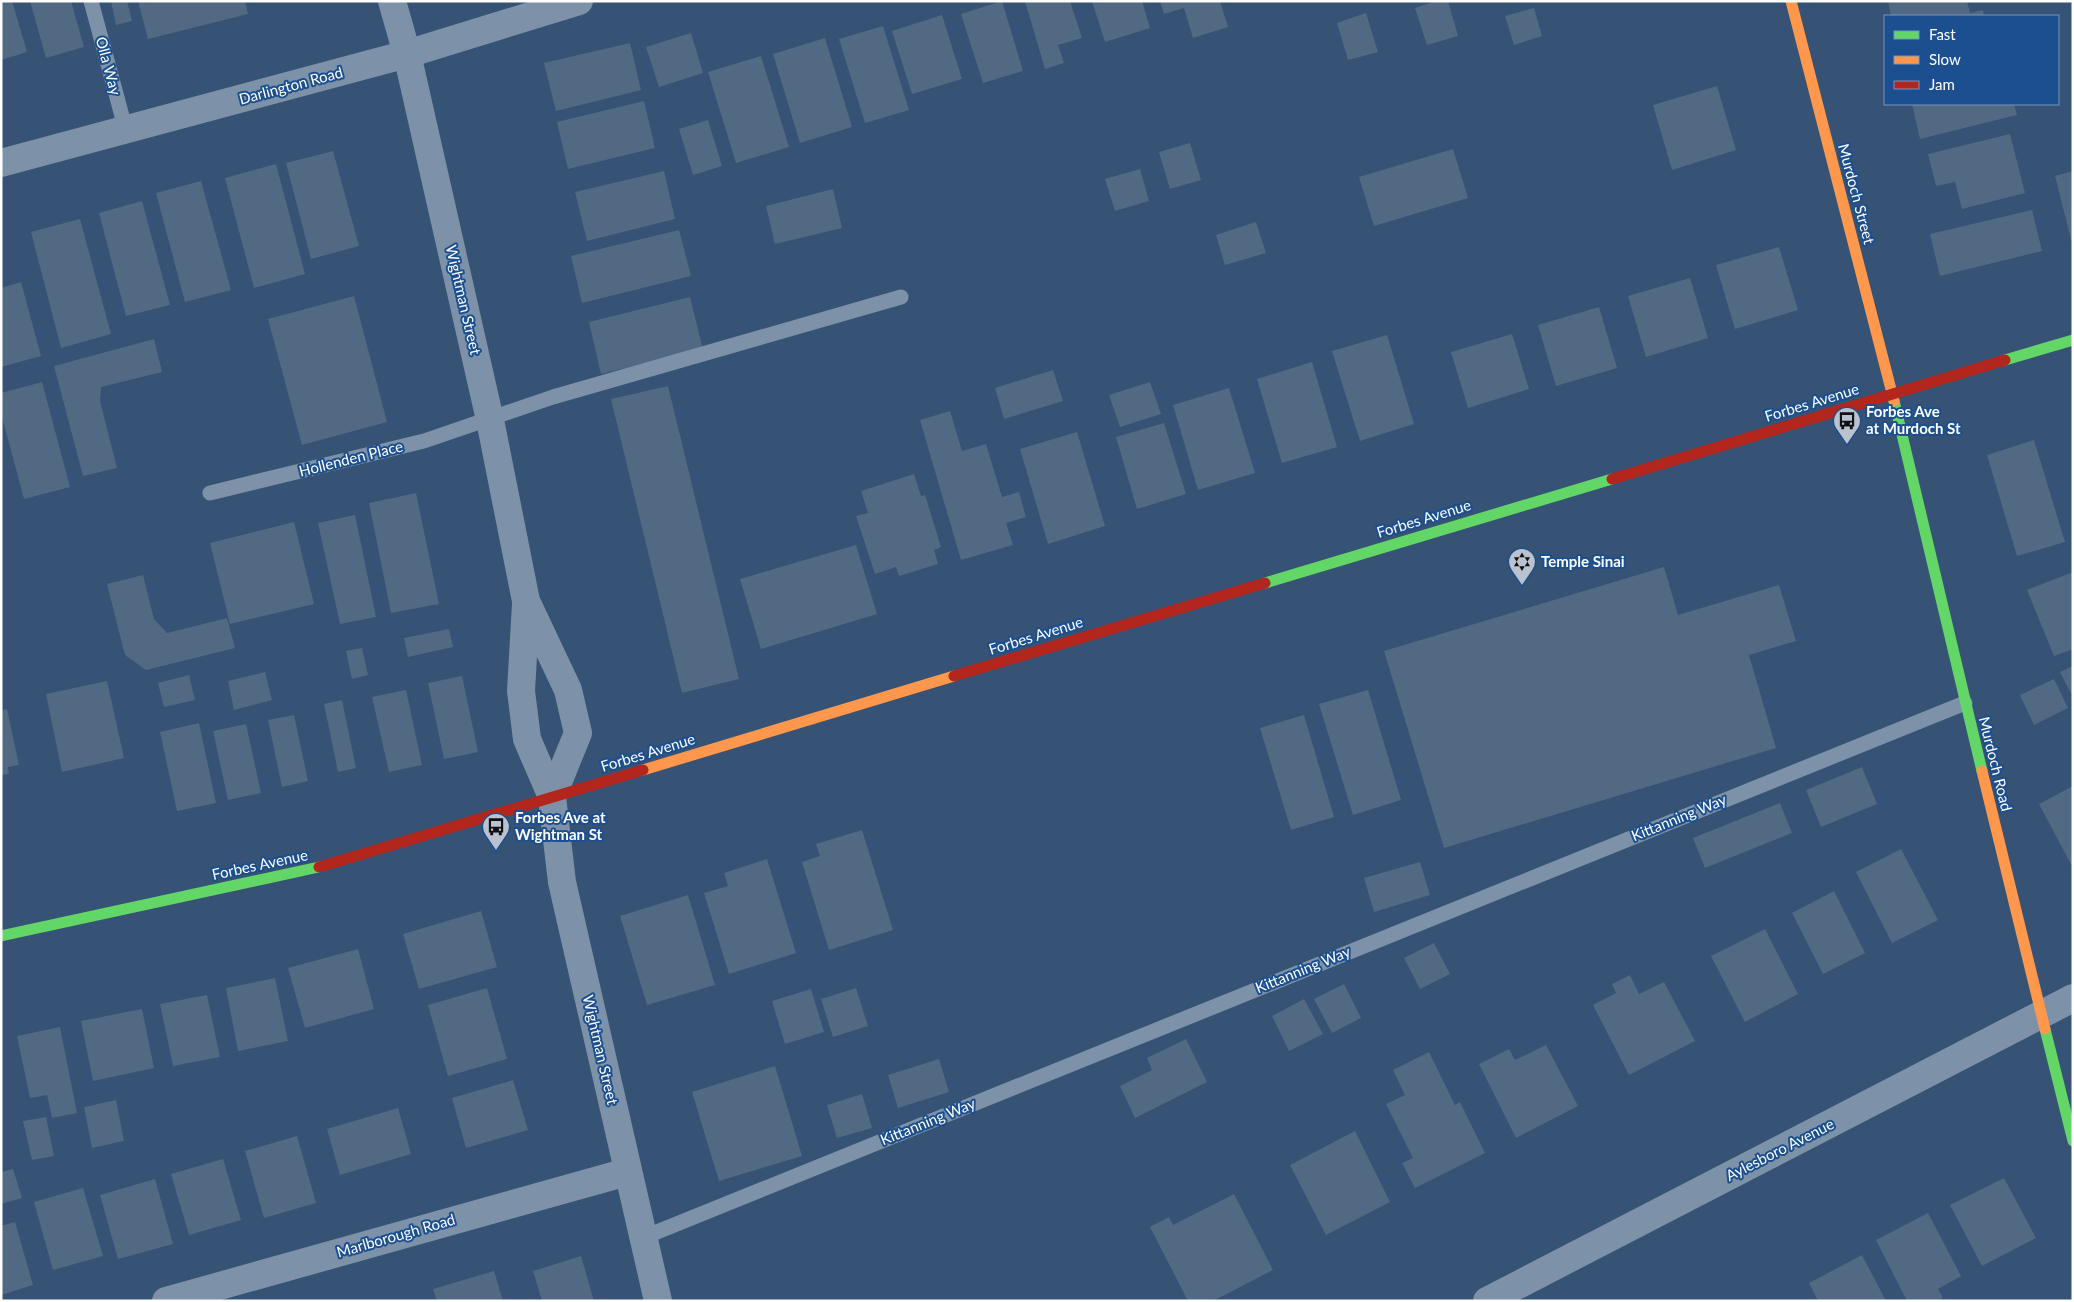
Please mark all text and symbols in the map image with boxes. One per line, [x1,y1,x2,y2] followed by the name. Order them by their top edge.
[1884,15,2059,105] legend
[1929,25,1956,43] text: Fast
[93,35,125,97] street label: Olla Way
[1929,50,1961,68] text: Slow
[237,63,345,108] street label: Darlington Road
[1929,75,1955,93] text: Jam
[1835,142,1879,246] street label: Murdoch Street
[443,243,485,357] street label: Wightman Street
[1762,379,1861,425] street label: Forbes Avenue
[1866,402,1961,437] place label: Forbes Ave at Murdoch St
[1832,406,1862,445] bus stop icon: Forbes Ave at Murdoch St
[297,436,405,480] street label: Hollenden Place
[1374,495,1473,541] street label: Forbes Avenue
[1507,547,1537,586] synagogue icon: Temple Sinai
[1541,552,1625,570] place label: Temple Sinai
[986,612,1085,658] street label: Forbes Avenue
[1976,715,2016,813] street label: Murdoch Road
[598,729,697,775] street label: Forbes Avenue
[1628,790,1729,844] street label: Kittanning Way
[515,808,606,843] place label: Forbes Ave at Wightman St
[481,812,511,851] bus stop icon: Forbes Ave at Wightman St
[210,845,309,883] street label: Forbes Avenue
[1252,942,1353,996] street label: Kittanning Way
[580,993,622,1107] street label: Wightman Street
[877,1094,978,1148] street label: Kittanning Way
[1723,1114,1837,1184] street label: Aylesboro Avenue
[334,1210,457,1261] street label: Marlborough Road

